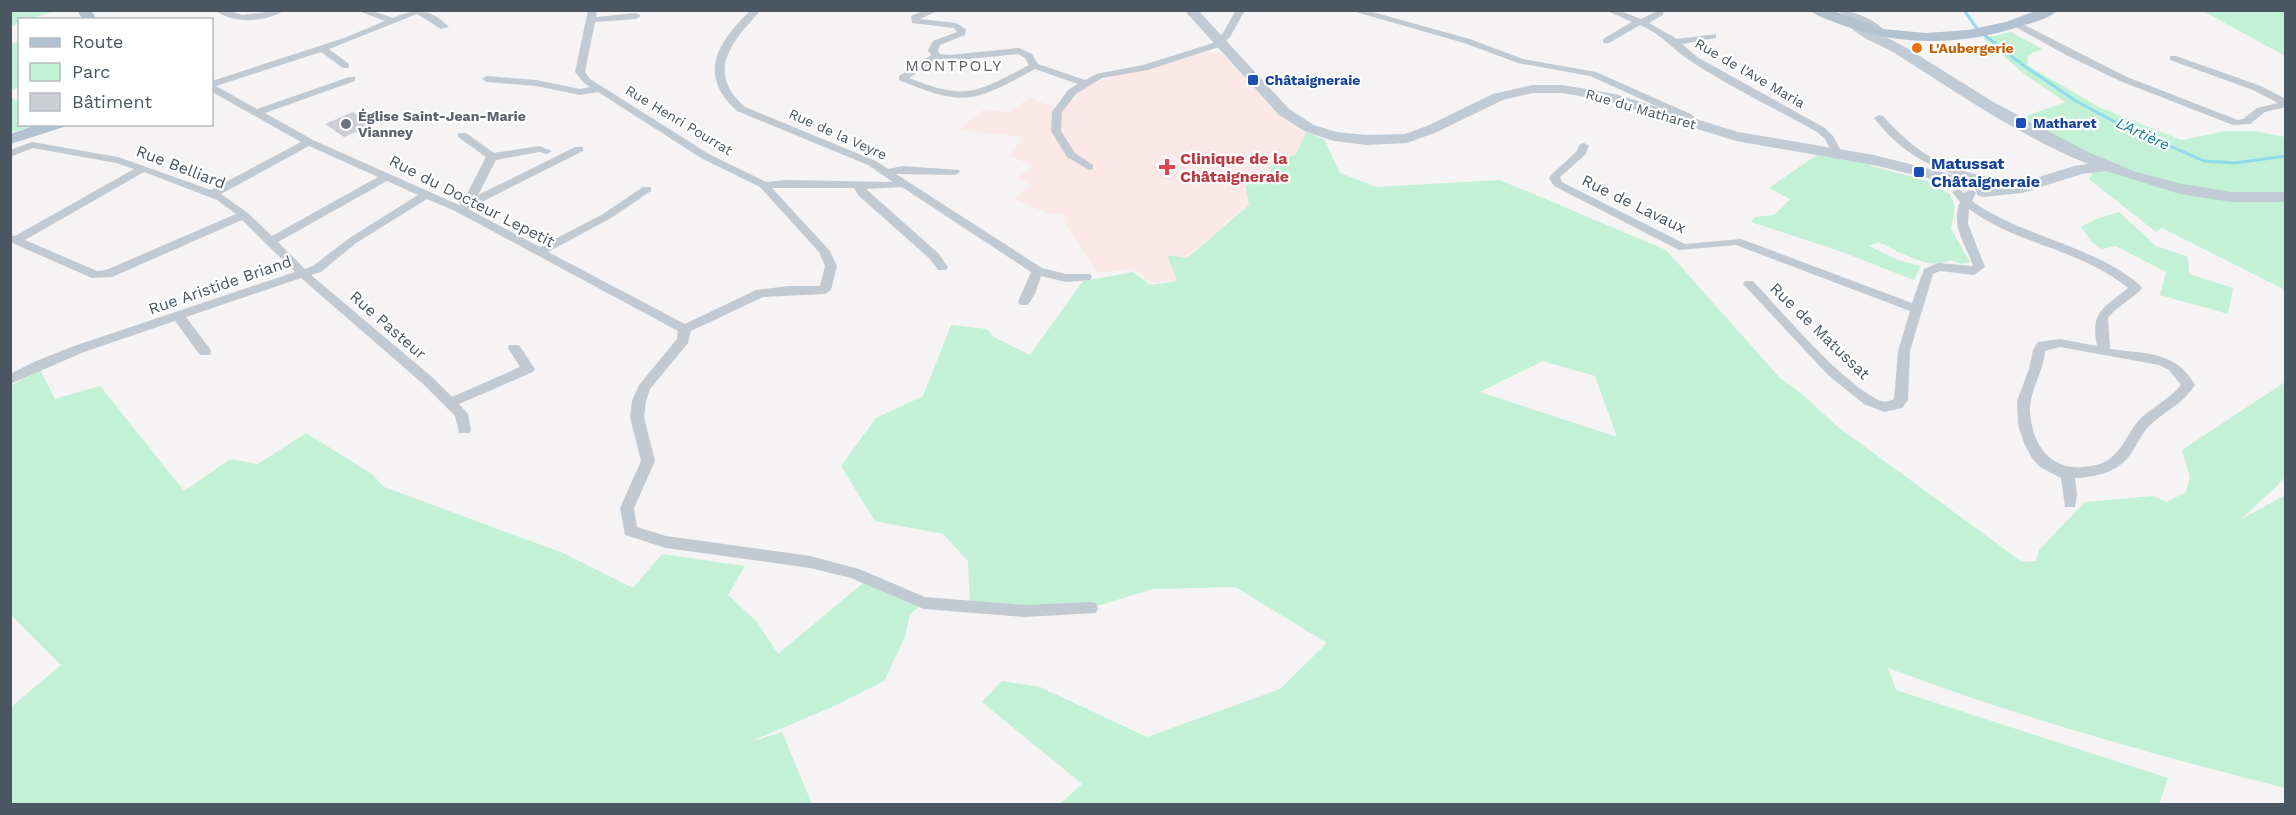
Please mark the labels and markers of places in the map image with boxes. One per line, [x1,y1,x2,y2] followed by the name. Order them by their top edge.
[1929,40,2014,56] place label: L'Aubergerie
[1910,41,1924,55] marker: L'Aubergerie
[1265,72,1360,88] place label: Châtaigneraie
[1246,73,1260,87] marker: Châtaigneraie
[358,108,526,140] place label: Église Saint-Jean-Marie Vianney
[2033,115,2097,131] place label: Matharet
[2014,116,2028,130] marker: Matharet
[339,117,353,131] marker: Église Saint-Jean-Marie Vianney
[1180,149,1289,186] place label: Clinique de la Châtaigneraie
[1931,154,2040,191] place label: Matussat Châtaigneraie
[1158,158,1176,176] marker: Clinique de la Châtaigneraie
[1912,165,1926,179] marker: Matussat Châtaigneraie

